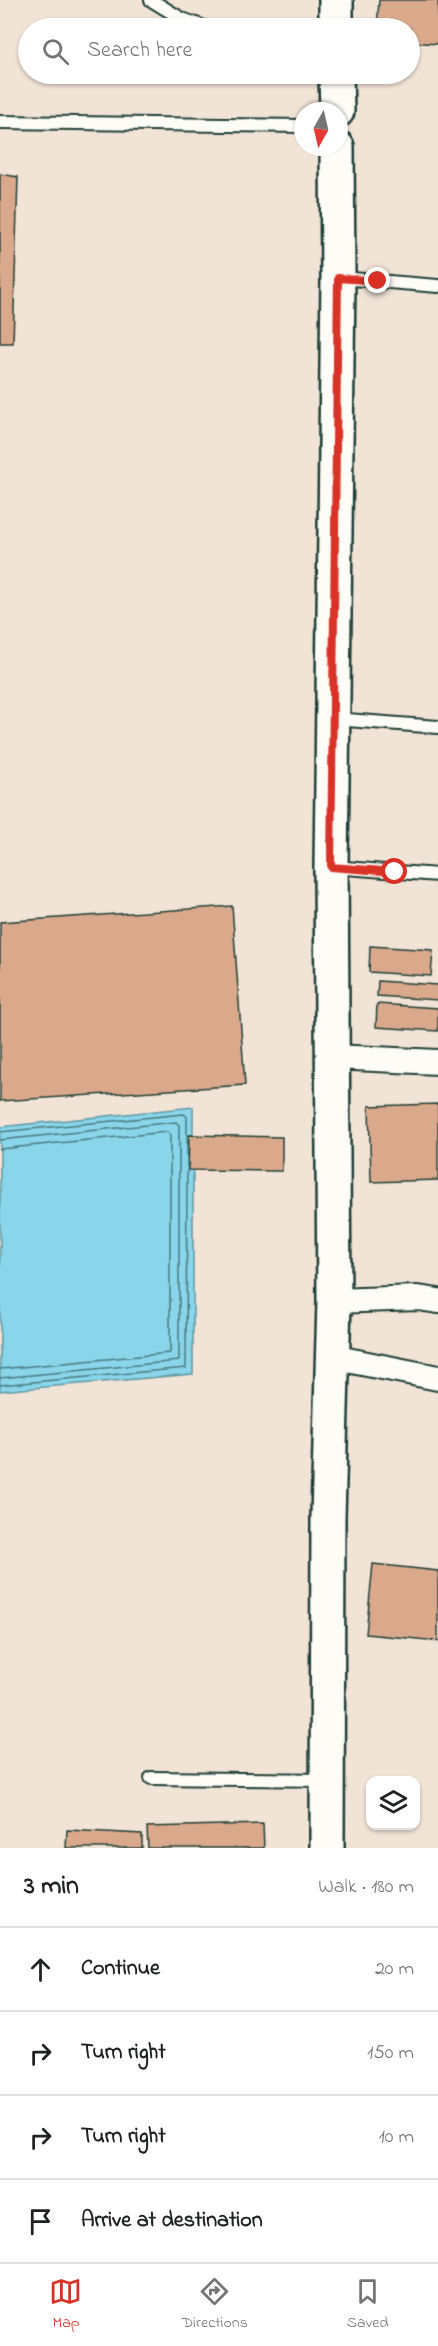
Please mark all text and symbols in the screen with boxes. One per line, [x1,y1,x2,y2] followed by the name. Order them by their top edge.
[18,18,420,84] search box
[39,35,72,68] icon: search
[87,35,192,67] text: Search here
[294,102,348,156] north arrow
[364,267,390,293] route end
[381,858,407,884] route start
[366,1776,420,1830] map controls
[366,1776,420,1830] button: layers
[24,1868,79,1906] text: 3 min
[318,1873,414,1902] text: Walk · 180 m
[24,1953,57,1986] icon: ahead
[81,1953,160,1985] text: Continue
[375,1955,414,1984] text: 20 m
[24,2037,57,2070] icon: right
[81,2037,166,2069] text: Turn right
[367,2039,414,2068] text: 150 m
[24,2121,57,2154] icon: right
[81,2121,166,2153] text: Turn right
[378,2123,414,2152] text: 10 m
[24,2205,57,2238] icon: arrive
[81,2205,263,2237] text: Arrive at destination
[49,2275,82,2335] tab: Map
[181,2275,248,2335] tab: Directions
[347,2275,389,2335] tab: Saved

